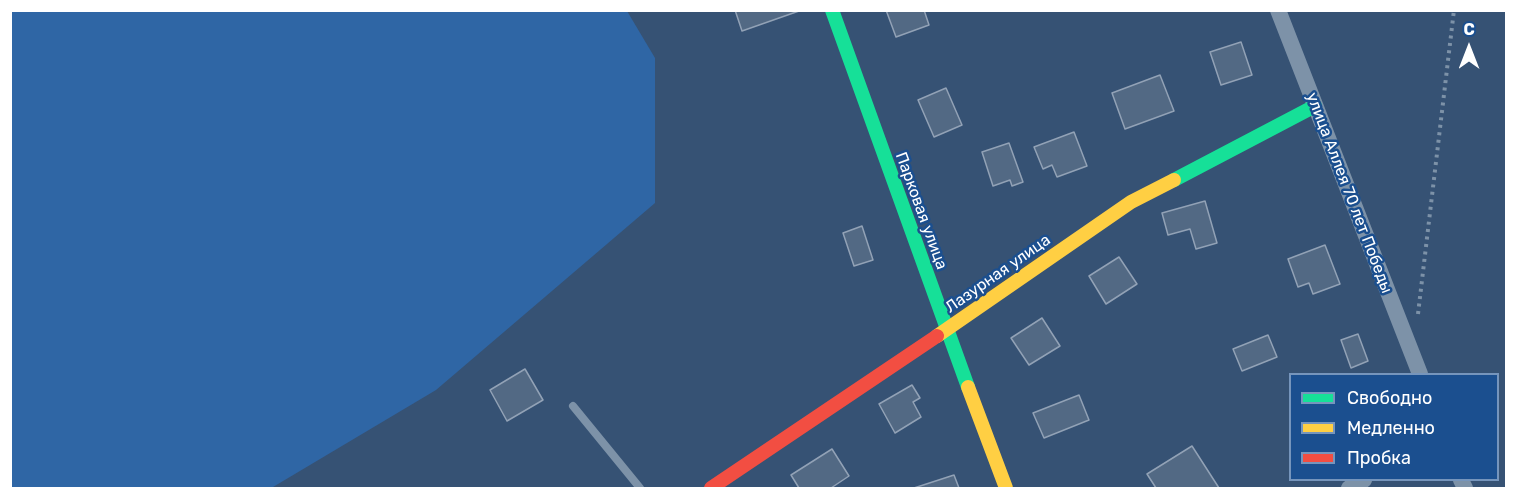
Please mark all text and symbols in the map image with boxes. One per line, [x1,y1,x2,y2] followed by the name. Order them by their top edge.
[1439,18,1499,78] north arrow
[1463,20,1475,39] text: С
[1302,90,1396,296] street label: улица Аллея 70 лет Победы
[891,150,951,272] street label: Парковая улица
[942,231,1054,317] street label: Лазурная улица
[1289,373,1499,481] legend
[1347,387,1432,409] text: Свободно
[1347,417,1435,439] text: Медленно
[1347,447,1411,469] text: Пробка

